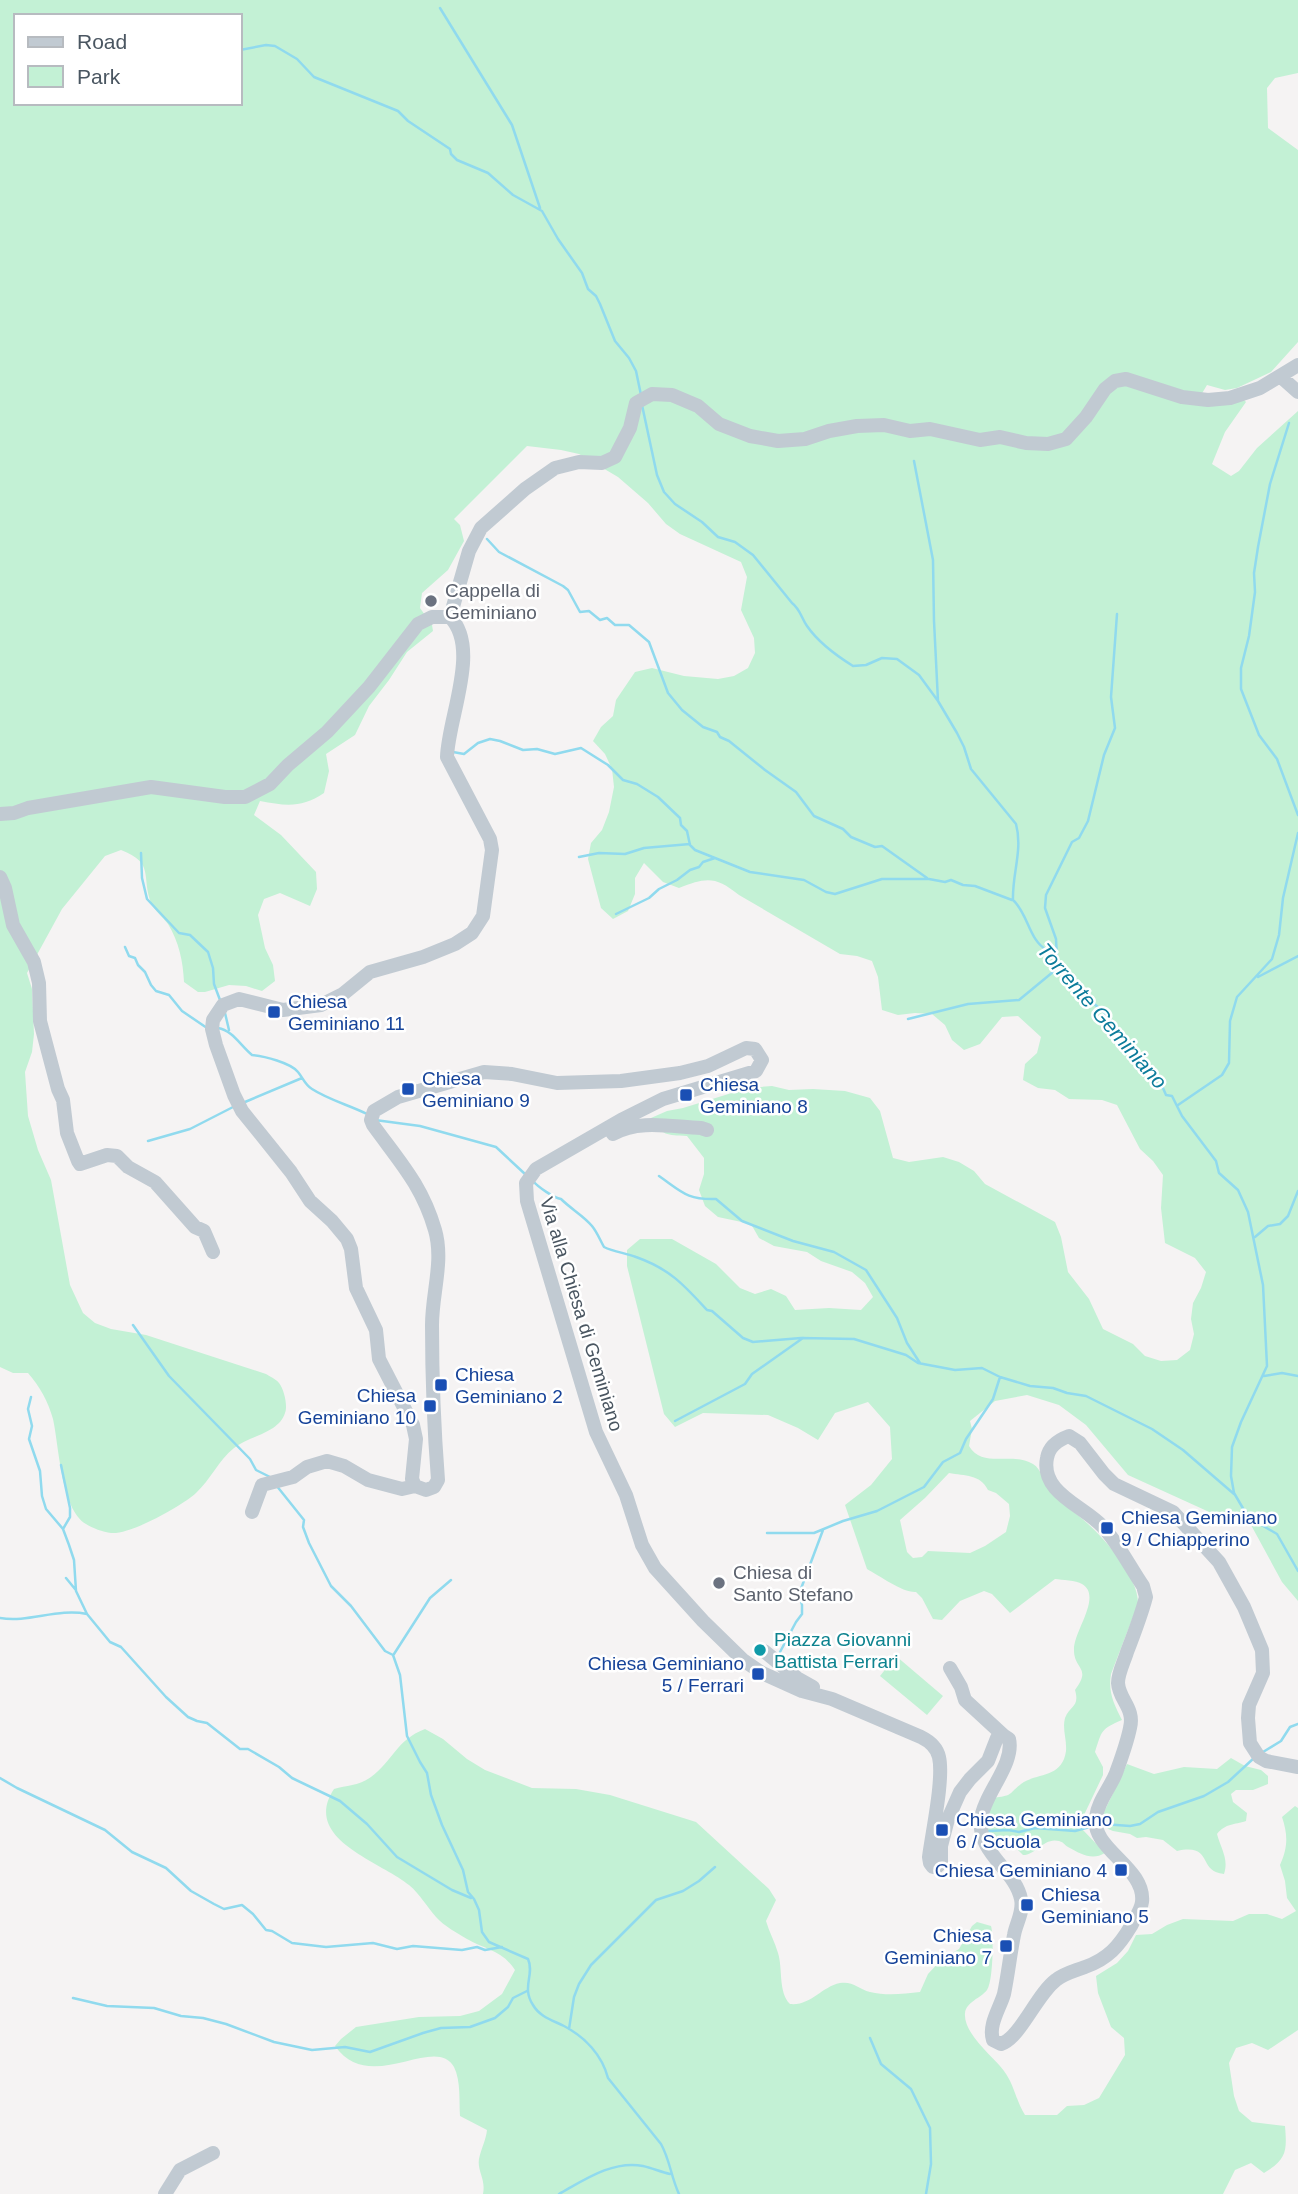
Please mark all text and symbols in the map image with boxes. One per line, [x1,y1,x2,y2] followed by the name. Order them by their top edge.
[14,14,242,105] legend
[77,30,127,53] text: Road
[77,65,121,88] text: Park
[445,580,540,623] place label: Cappella di Geminiano
[423,593,439,609] marker: Cappella di Geminiano
[1033,938,1172,1093] water label: Torrente Geminiano
[288,991,405,1034] place label: Chiesa Geminiano 11
[266,1004,282,1020] marker: Chiesa Geminiano 11
[422,1068,530,1111] place label: Chiesa Geminiano 9
[700,1074,808,1117] place label: Chiesa Geminiano 8
[400,1081,416,1097] marker: Chiesa Geminiano 9
[678,1087,694,1103] marker: Chiesa Geminiano 8
[536,1195,627,1434] street label: Via alla Chiesa di Geminiano
[455,1364,563,1407] place label: Chiesa Geminiano 2
[433,1377,449,1393] marker: Chiesa Geminiano 2
[298,1385,416,1428] place label: Chiesa Geminiano 10
[422,1398,438,1414] marker: Chiesa Geminiano 10
[1121,1507,1277,1550] place label: Chiesa Geminiano 9 / Chiapperino
[1099,1520,1115,1536] marker: Chiesa Geminiano 9 / Chiapperino
[733,1562,853,1605] place label: Chiesa di Santo Stefano
[711,1575,727,1591] marker: Chiesa di Santo Stefano
[774,1629,911,1672] place label: Piazza Giovanni Battista Ferrari
[752,1642,768,1658] marker: Piazza Giovanni Battista Ferrari
[588,1653,744,1696] place label: Chiesa Geminiano 5 / Ferrari
[750,1666,766,1682] marker: Chiesa Geminiano 5 / Ferrari
[956,1809,1112,1852] place label: Chiesa Geminiano 6 / Scuola
[934,1822,950,1838] marker: Chiesa Geminiano 6 / Scuola
[935,1860,1107,1881] place label: Chiesa Geminiano 4
[1113,1862,1129,1878] marker: Chiesa Geminiano 4
[1041,1884,1149,1927] place label: Chiesa Geminiano 5
[1019,1897,1035,1913] marker: Chiesa Geminiano 5
[884,1925,992,1968] place label: Chiesa Geminiano 7
[998,1938,1014,1954] marker: Chiesa Geminiano 7

